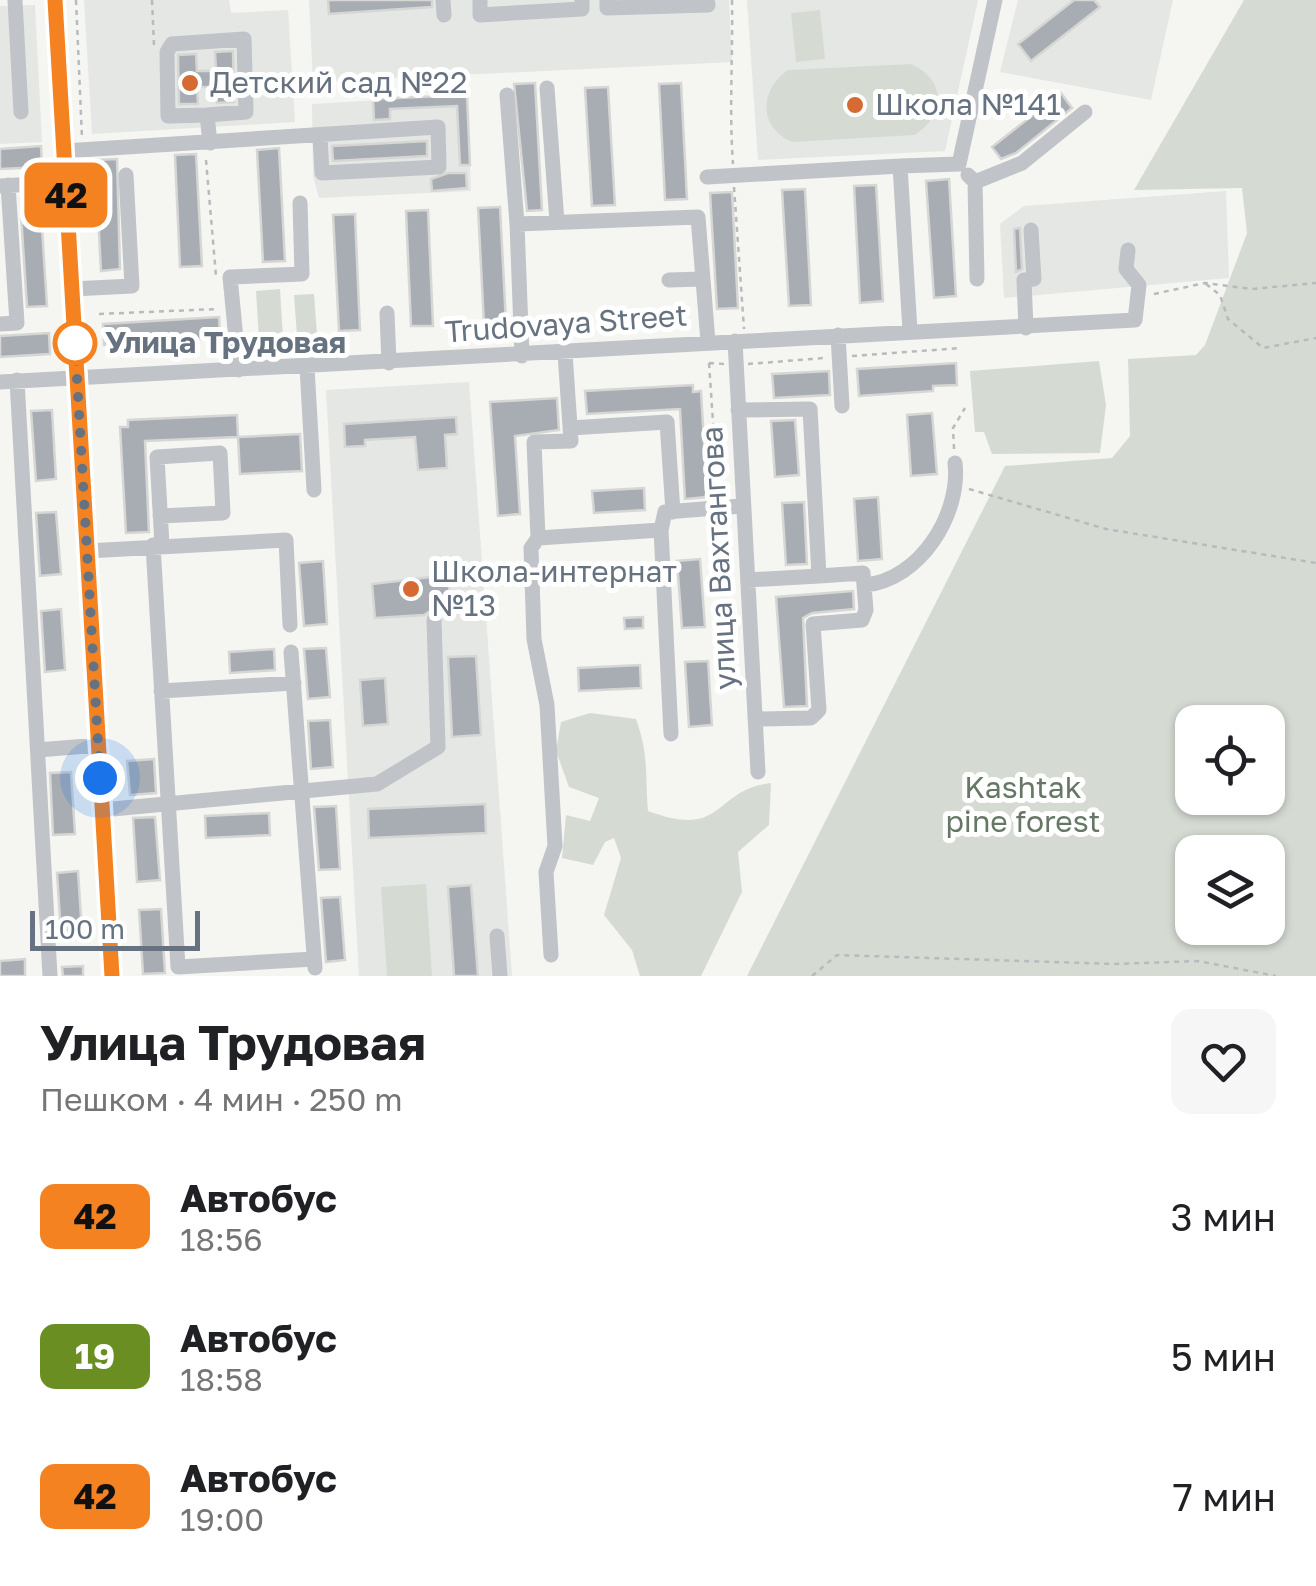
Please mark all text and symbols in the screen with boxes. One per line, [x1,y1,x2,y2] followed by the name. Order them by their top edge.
[210,64,467,100] place label: Детский сад №22
[179,72,201,94] marker: Детский сад №22
[875,86,1061,122] place label: Школа №141
[844,94,866,116] marker: Школа №141
[21,162,111,228] line badge: 42
[44,174,88,216] text: 42
[443,297,688,349] street label: Trudovaya Street
[54,322,96,364] marker: Улица Трудовая
[105,324,346,360] place label: Улица Трудовая
[693,425,743,691] street label: улица Вахтангова
[431,553,677,623] place label: Школа-интернат №13
[400,578,422,600] marker: Школа-интернат №13
[1175,705,1285,945] map controls
[1175,705,1285,815] button: locate
[75,753,125,803] your location
[945,769,1101,839] park label: Kashtak pine forest
[1175,835,1285,945] button: layers
[30,906,200,950] scale bar
[45,912,125,945] text: 100 m
[1171,1009,1276,1114] button: heart
[40,1013,426,1071] text: Улица Трудовая
[40,1080,403,1118] text: Пешком · 4 мин · 250 m
[180,1175,337,1220] text: Автобус
[1171,1194,1276,1239] text: 3 мин
[73,1195,117,1237] text: 42
[180,1220,263,1258] text: 18:56
[180,1315,337,1360] text: Автобус
[1171,1334,1276,1379] text: 5 мин
[75,1335,115,1377] text: 19
[180,1360,263,1398] text: 18:58
[180,1455,337,1500] text: Автобус
[1173,1474,1276,1519] text: 7 мин
[73,1475,117,1517] text: 42
[180,1500,264,1538] text: 19:00

